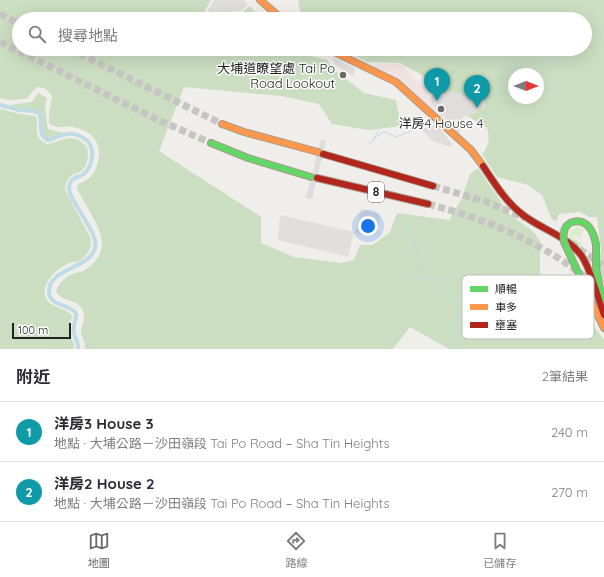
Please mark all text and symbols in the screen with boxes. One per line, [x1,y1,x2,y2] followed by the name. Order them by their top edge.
[12,12,592,56] search box
[26,23,48,45] icon: search
[58,26,118,45] text: 搜尋地點
[217,60,335,91] place label: 大埔道瞭望處 Tai Po Road Lookout
[424,68,450,101] pin: 1
[508,68,544,104] north arrow
[338,70,348,80] marker: 大埔道瞭望處 Tai Po Road Lookout
[464,75,490,108] pin: 2
[436,104,446,114] marker: 洋房4 House 4
[399,115,484,131] place label: 洋房4 House 4
[368,182,384,202] road number: 8
[358,216,378,236] your location
[462,275,594,339] legend
[495,282,517,296] text: 順暢
[495,300,517,314] text: 車多
[495,318,517,332] text: 壅塞
[12,321,71,340] scale bar
[18,323,48,337] text: 100 m
[16,366,50,387] text: 附近
[542,368,588,384] text: 2筆結果
[54,414,154,433] text: 洋房3 House 3
[26,424,32,440] text: 1
[551,424,588,440] text: 240 m
[54,435,390,451] text: 地點 · 大埔公路－沙田嶺段 Tai Po Road – Sha Tin Heights
[54,474,155,493] text: 洋房2 House 2
[25,484,33,500] text: 2
[551,484,588,500] text: 270 m
[54,495,390,511] text: 地點 · 大埔公路－沙田嶺段 Tai Po Road – Sha Tin Heights
[88,530,110,570] tab: 地圖
[285,530,307,570] tab: 路線
[483,530,516,570] tab: 已儲存

